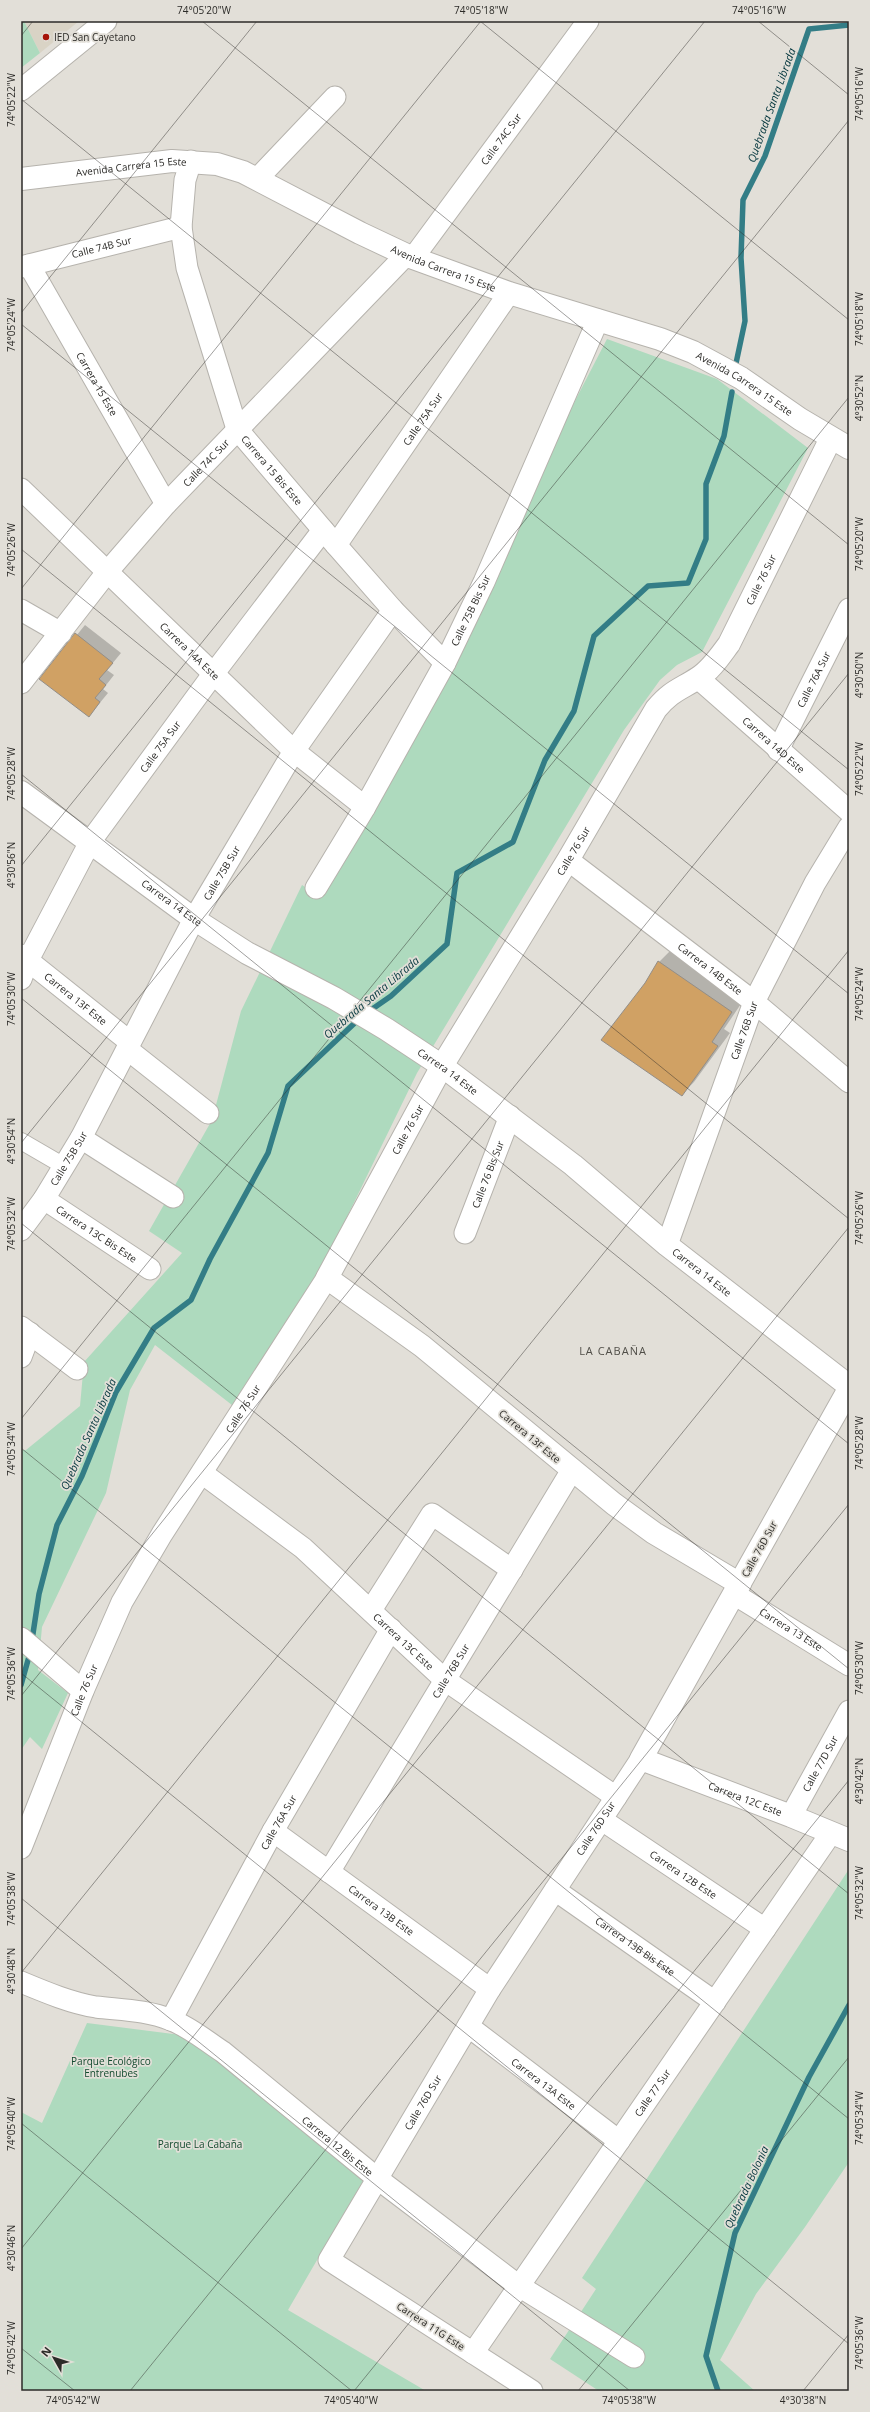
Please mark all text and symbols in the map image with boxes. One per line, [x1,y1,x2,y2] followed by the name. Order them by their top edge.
[177,3,232,17] text: 74°05'20"W
[454,3,509,17] text: 74°05'18"W
[732,3,787,17] text: 74°05'16"W
[54,30,136,44] place label: IED San Cayetano
[41,32,51,42] marker: IED San Cayetano
[743,46,799,164] water label: Quebrada Santa Librada
[852,66,866,121] text: 74°05'16"W
[4,72,18,127] text: 74°05'22"W
[477,110,525,168] street label: Calle 74C Sur
[75,154,187,179] street label: Avenida Carrera 15 Este
[70,233,133,261] street label: Calle 74B Sur
[389,242,498,295] street label: Avenida Carrera 15 Este
[852,291,866,346] text: 74°05'18"W
[4,297,18,352] text: 74°05'24"W
[694,348,796,419] street label: Avenida Carrera 15 Este
[73,349,121,419] street label: Carrera 15 Este
[852,375,866,421] text: 4°30'52"N
[399,390,446,448] street label: Calle 75A Sur
[238,432,306,508] street label: Carrera 15 Bis Este
[180,436,232,489] street label: Calle 74C Sur
[852,516,866,571] text: 74°05'20"W
[4,522,18,577] text: 74°05'26"W
[742,552,779,607] street label: Calle 76 Sur
[447,572,493,648] street label: Calle 75B Bis Sur
[157,619,223,683] street label: Carrera 14A Este
[794,649,834,710] street label: Calle 76A Sur
[852,652,866,698] text: 4°30'50"N
[740,713,808,776] street label: Carrera 14D Este
[136,718,184,775] street label: Calle 75A Sur
[852,741,866,796] text: 74°05'22"W
[4,746,18,801] text: 74°05'28"W
[553,824,593,878] street label: Calle 76 Sur
[4,842,18,888] text: 4°30'56"N
[200,843,243,903] street label: Calle 75B Sur
[139,876,205,929] street label: Carrera 14 Este
[675,939,746,998] street label: Carrera 14B Este
[320,953,422,1041] water label: Quebrada Santa Librada
[852,966,866,1021] text: 74°05'24"W
[41,969,110,1028] street label: Carrera 13F Este
[4,971,18,1026] text: 74°05'30"W
[727,999,761,1062] street label: Calle 76B Sur
[415,1045,481,1098] street label: Carrera 14 Este
[388,1102,427,1157] street label: Calle 76 Sur
[4,1118,18,1164] text: 4°30'54"N
[47,1129,90,1188] street label: Calle 75B Sur
[468,1138,507,1210] street label: Calle 76 Bis Sur
[852,1190,866,1245] text: 74°05'26"W
[4,1196,18,1251] text: 74°05'32"W
[53,1202,140,1266] street label: Carrera 13C Bis Este
[669,1245,735,1300] street label: Carrera 14 Este
[579,1343,647,1358] district label: LA CABAÑA
[57,1376,119,1492] water label: Quebrada Santa Librada
[222,1382,264,1436] street label: Calle 76 Sur
[496,1406,564,1466] street label: Carrera 13F Este
[852,1415,866,1470] text: 74°05'28"W
[4,1421,18,1476] text: 74°05'34"W
[738,1518,780,1580] street label: Calle 76D Sur
[757,1604,825,1654] street label: Carrera 13 Este
[370,1610,437,1673] street label: Carrera 13C Este
[852,1640,866,1695] text: 74°05'30"W
[429,1641,472,1701] street label: Calle 76B Sur
[4,1646,18,1701] text: 74°05'36"W
[67,1662,101,1718] street label: Calle 76 Sur
[799,1733,841,1794] street label: Calle 77D Sur
[852,1758,866,1804] text: 4°30'42"N
[706,1778,784,1819] street label: Carrera 12C Este
[257,1792,300,1852] street label: Calle 76A Sur
[573,1799,618,1858] street label: Calle 76D Sur
[647,1847,720,1902] street label: Carrera 12B Este
[852,1865,866,1920] text: 74°05'32"W
[4,1871,18,1926] text: 74°05'38"W
[346,1881,417,1939] street label: Carrera 13B Este
[593,1913,678,1979] street label: Carrera 13B Bis Este
[4,1948,18,1994] text: 4°30'48"N
[71,2054,151,2080] park label: Parque Ecológico Entrenubes
[508,2054,579,2113] street label: Carrera 13A Este
[631,2066,674,2119] street label: Calle 77 Sur
[401,2072,445,2133] street label: Calle 76D Sur
[852,2090,866,2145] text: 74°05'34"W
[4,2096,18,2151] text: 74°05'40"W
[299,2113,376,2179] street label: Carrera 12 Bis Este
[158,2137,242,2151] park label: Parque La Cabaña
[720,2143,772,2231] water label: Quebrada Bolonia
[4,2225,18,2271] text: 4°30'46"N
[394,2299,468,2354] street label: Carrera 11G Este
[852,2315,866,2370] text: 74°05'36"W
[4,2320,18,2375] text: 74°05'42"W
[34,2338,74,2378] north arrow
[37,2343,54,2360] text: N
[46,2393,101,2407] text: 74°05'42"W
[324,2393,379,2407] text: 74°05'40"W
[602,2393,657,2407] text: 74°05'38"W
[780,2393,826,2407] text: 4°30'38"N

